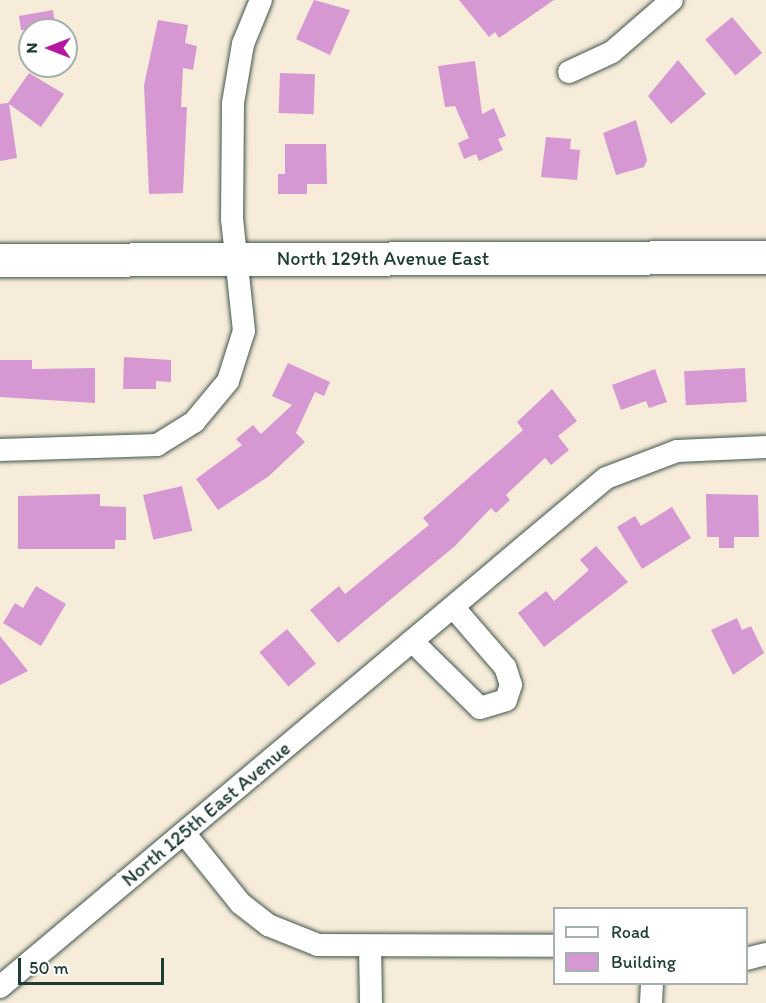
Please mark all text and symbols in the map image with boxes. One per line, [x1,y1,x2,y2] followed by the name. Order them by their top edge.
[18,18,78,78] north arrow
[22,43,41,53] text: N
[277,246,489,270] street label: North 129th Avenue East
[117,737,295,891] street label: North 125th East Avenue
[553,907,748,985] legend
[611,921,650,943] text: Road
[21,946,166,984] scale bar
[611,951,676,973] text: Building
[29,957,69,979] text: 50 m

